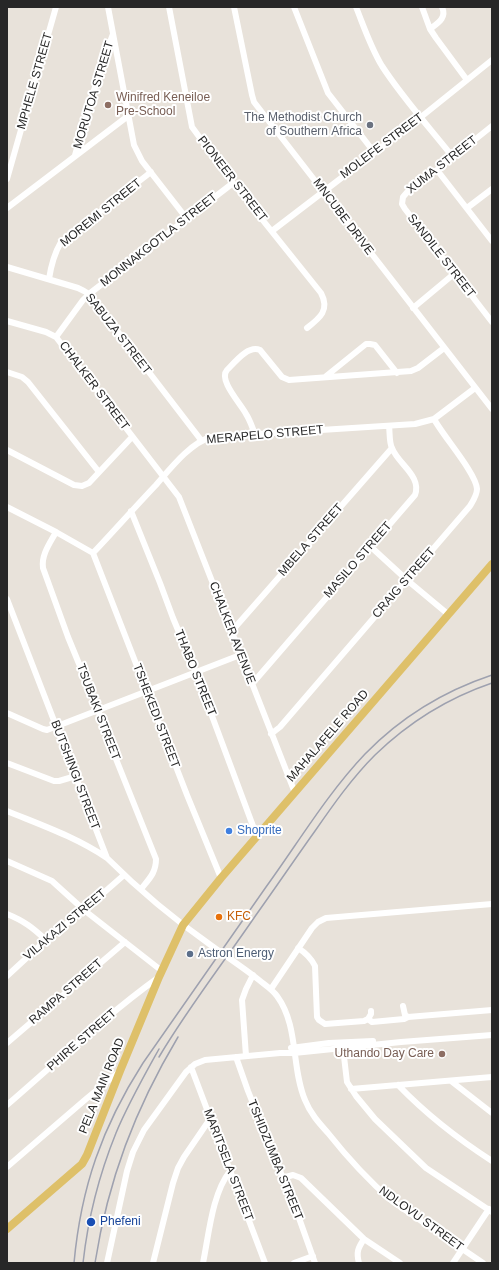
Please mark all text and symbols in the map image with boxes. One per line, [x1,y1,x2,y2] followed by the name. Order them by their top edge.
[14,31,56,131] street label: MPHELE STREET
[71,39,117,151] street label: MORUTOA STREET
[116,91,210,119] place label: Winifred Keneiloe Pre-School
[103,100,113,110] marker: Winifred Keneiloe Pre-School
[338,110,426,182] street label: MOLEFE STREET
[244,111,362,139] place label: The Methodist Church of Southern Africa
[365,120,375,130] marker: The Methodist Church of Southern Africa
[194,133,270,225] street label: PIONEER STREET
[404,133,480,197] street label: XUMA STREET
[58,176,144,250] street label: MOREMI STREET
[310,176,376,258] street label: MNCUBE DRIVE
[98,190,220,290] street label: MONNAKGOTLA STREET
[404,211,478,301] street label: SANDILE STREET
[82,291,154,377] street label: SABUZA STREET
[56,339,132,433] street label: CHALKER STREET
[206,423,324,447] street label: MERAPELO STREET
[276,501,346,579] street label: MBELA STREET
[321,519,395,601] street label: MASILO STREET
[369,545,439,621] street label: CRAIG STREET
[206,580,258,686] street label: CHALKER AVENUE
[171,628,219,718] street label: THABO STREET
[73,662,123,762] street label: TSUBAKI STREET
[129,662,183,770] street label: TSHEKEDI STREET
[284,687,372,785] street label: MAHALAFELE ROAD
[47,718,103,832] street label: BUTSHINGI STREET
[237,824,282,838] place label: Shoprite
[224,826,234,836] marker: Shoprite
[21,886,109,964] street label: VILAKAZI STREET
[227,910,251,924] place label: KFC
[214,912,224,922] marker: KFC
[198,947,274,961] place label: Astron Energy
[185,949,195,959] marker: Astron Energy
[26,956,106,1028] street label: RAMPA STREET
[44,1006,120,1074] street label: PHIRE STREET
[76,1036,128,1136] street label: PELA MAIN ROAD
[335,1047,434,1061] place label: Uthando Day Care
[437,1049,447,1059] marker: Uthando Day Care
[244,1098,306,1222] street label: TSHIDZUMBA STREET
[200,1107,256,1223] street label: MARITSELA STREET
[376,1184,466,1254] street label: NDLOVU STREET
[100,1215,141,1229] place label: Phefeni
[85,1216,97,1228] marker: Phefeni

